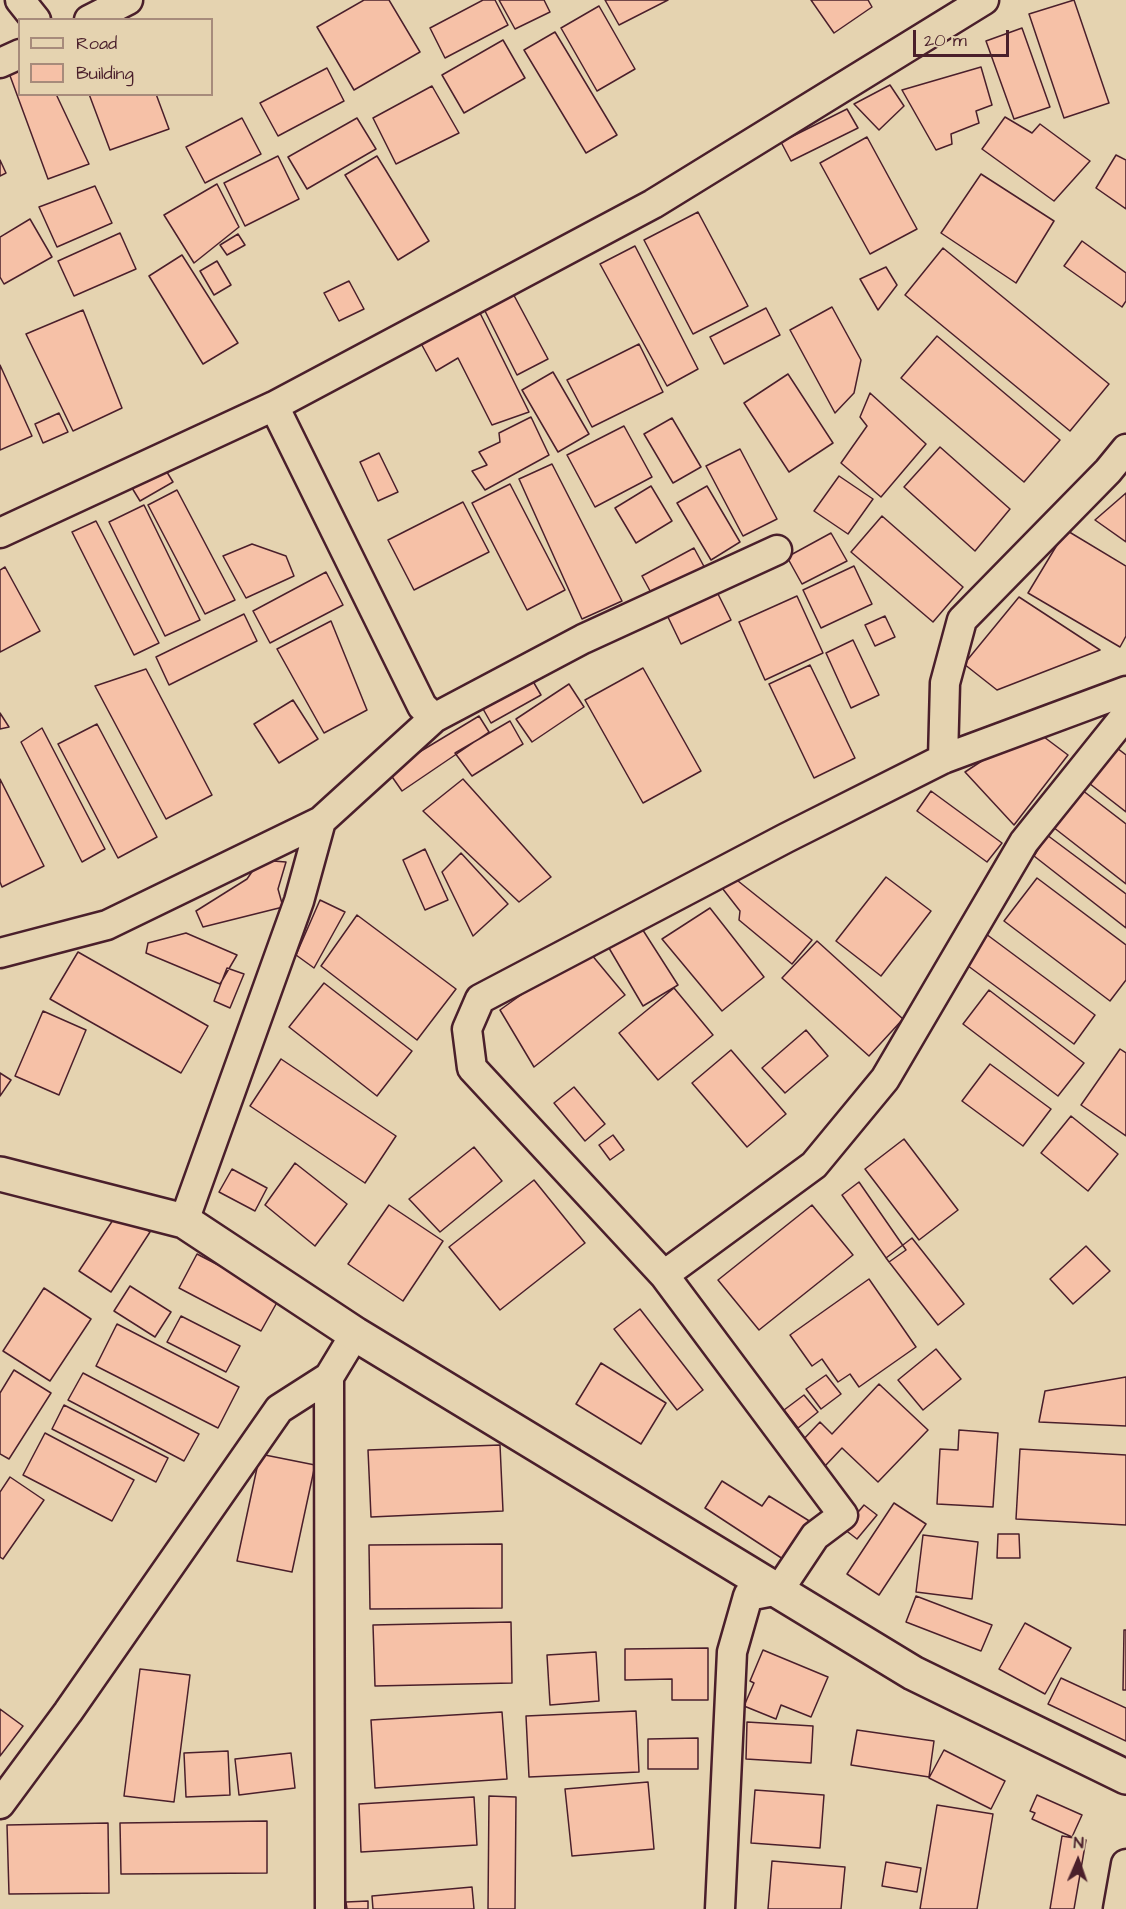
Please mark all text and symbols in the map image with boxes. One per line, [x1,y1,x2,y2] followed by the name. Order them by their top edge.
[18,18,213,96] legend
[916,18,1012,56] scale bar
[924,28,967,53] text: 20 m
[76,31,117,56] text: Road
[76,61,134,86] text: Building
[1048,1831,1108,1891] north arrow
[1073,1832,1084,1854] text: N

